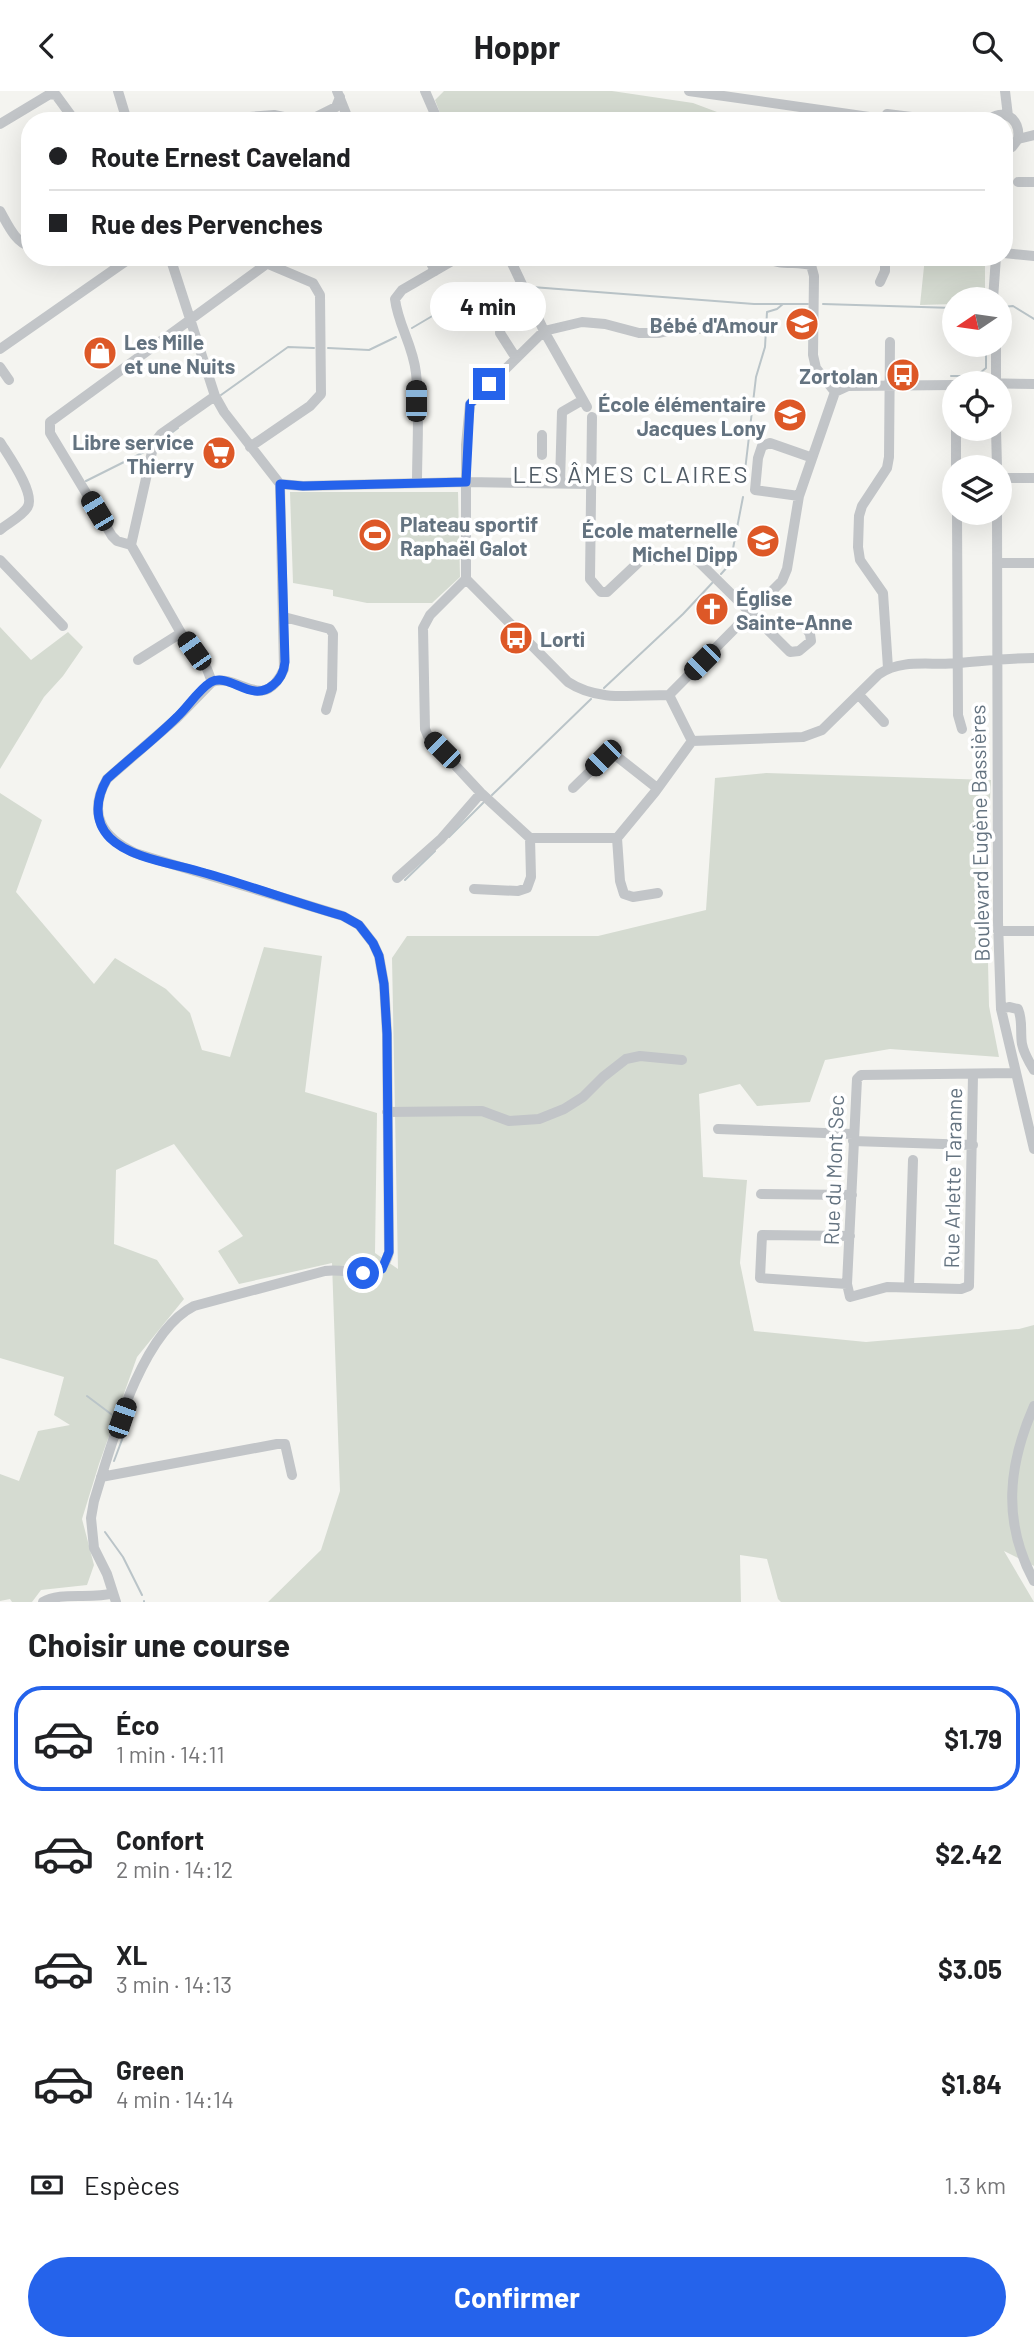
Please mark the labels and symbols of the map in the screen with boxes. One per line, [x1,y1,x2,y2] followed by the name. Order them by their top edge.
[431,282,547,331] callout: 4 min
[942,287,1012,357] north arrow
[783,305,821,343] school or university icon: Bébé d'Amour
[650,312,778,337] place label: Bébé d'Amour
[124,329,235,378] place label: Les Mille et une Nuits
[81,334,119,372] shop icon: Les Mille et une Nuits
[884,356,922,394] bus stop icon: Zortolan
[799,363,878,388] place label: Zortolan
[473,368,505,400] route end
[406,380,427,422] car
[598,391,766,440] place label: École élémentaire Jacques Lony
[771,396,809,434] school or university icon: École élémentaire Jacques Lony
[72,429,194,478] place label: Libre service Thierry
[200,434,238,472] supermarket icon: Libre service Thierry
[512,459,750,488] district label: LES ÂMES CLAIRES
[78,488,117,534] car
[400,511,538,560] place label: Plateau sportif Raphaël Galot
[356,516,394,554] sports icon: Plateau sportif Raphaël Galot
[582,517,738,566] place label: École maternelle Michel Dipp
[744,522,782,560] school or university icon: École maternelle Michel Dipp
[736,585,853,634] place label: Église Sainte-Anne
[693,590,731,628] church icon: Église Sainte-Anne
[497,619,535,657] bus stop icon: Lorti
[540,626,585,651] place label: Lorti
[174,628,215,674] car
[680,640,725,684] car
[964,704,994,962] street label: Boulevard Eugène Bassières
[420,728,465,772] car
[581,736,626,780] car
[938,1088,966,1268] street label: Rue Arlette Taranne
[818,1094,848,1246] street label: Rue du Mont Sec
[347,1257,379,1289] route start
[106,1395,139,1441] car

